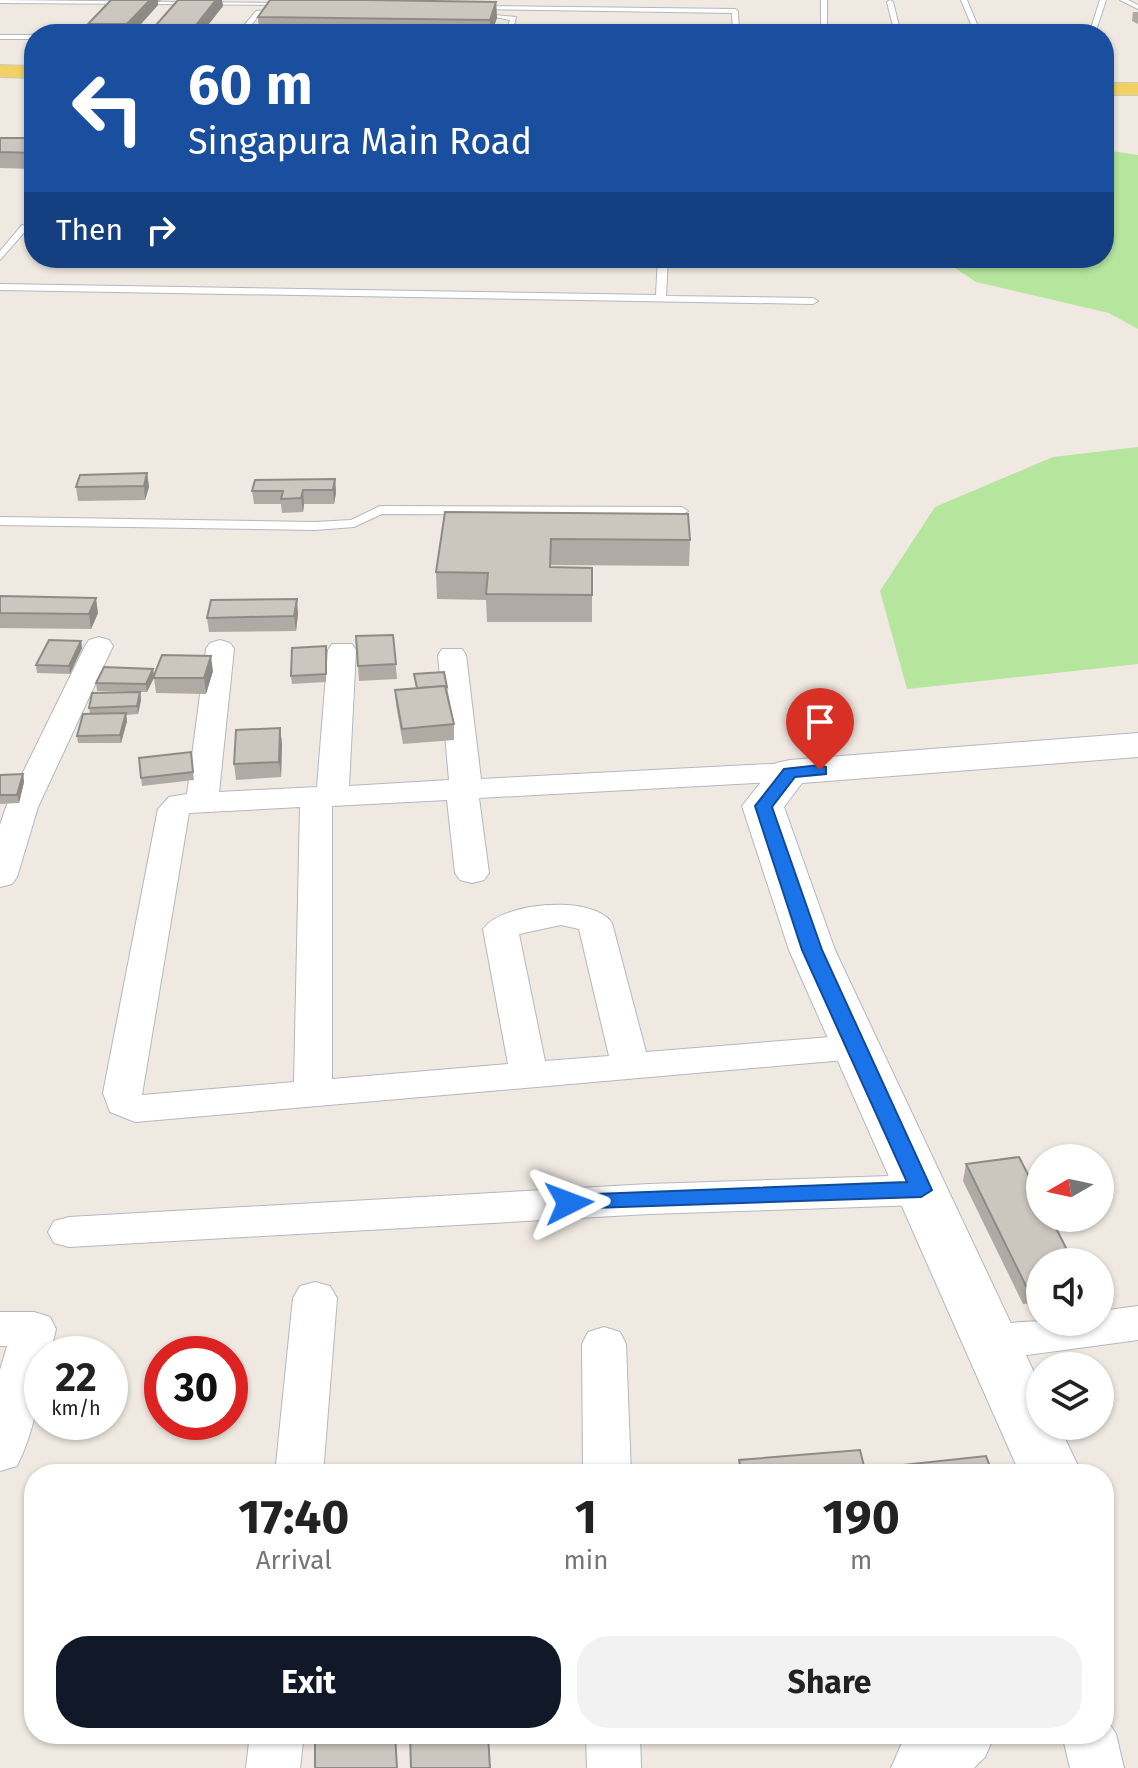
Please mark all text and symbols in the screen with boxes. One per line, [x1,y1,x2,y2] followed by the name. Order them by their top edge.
[188,52,313,119] text: 60 m
[56,56,160,160] icon: left
[188,120,532,164] text: Singapura Main Road
[139,208,183,252] icon: right
[56,212,123,248] text: Then
[786,688,854,770] pin
[798,700,842,744] icon: arrive
[1026,1144,1114,1232] north arrow
[1026,1144,1114,1440] map controls
[527,1161,611,1245] position arrow
[1026,1248,1114,1336] button: sound
[144,1336,248,1440] speed limit sign: 30
[1026,1352,1114,1440] button: layers
[55,1354,97,1402] text: 22
[51,1396,101,1420] text: km/h
[238,1488,349,1546] text: 17:40
[575,1488,597,1546] text: 1
[823,1488,900,1546] text: 190
[256,1545,332,1576] text: Arrival
[564,1545,608,1576] text: min
[850,1545,872,1576] text: m
[56,1636,561,1728] button: Exit
[577,1636,1082,1728] button: Share

